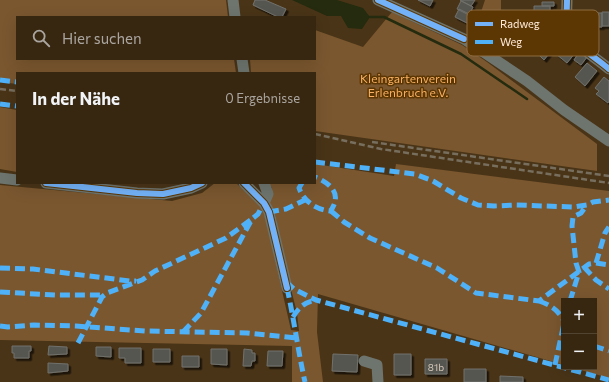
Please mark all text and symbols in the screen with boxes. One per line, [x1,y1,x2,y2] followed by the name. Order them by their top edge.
[467,10,599,56] legend
[16,16,316,60] search box
[500,17,540,30] text: Radweg
[30,27,52,49] icon: search
[62,29,142,47] text: Hier suchen
[500,35,522,48] text: Weg
[360,71,456,99] park label: Kleingartenverein Erlenbruch e.V.
[32,88,120,109] text: In der Nähe
[225,90,300,106] text: 0 Ergebnisse
[561,298,597,370] map controls
[561,298,597,334] button: +
[561,334,597,370] button: −
[428,361,444,373] house number: 81b

